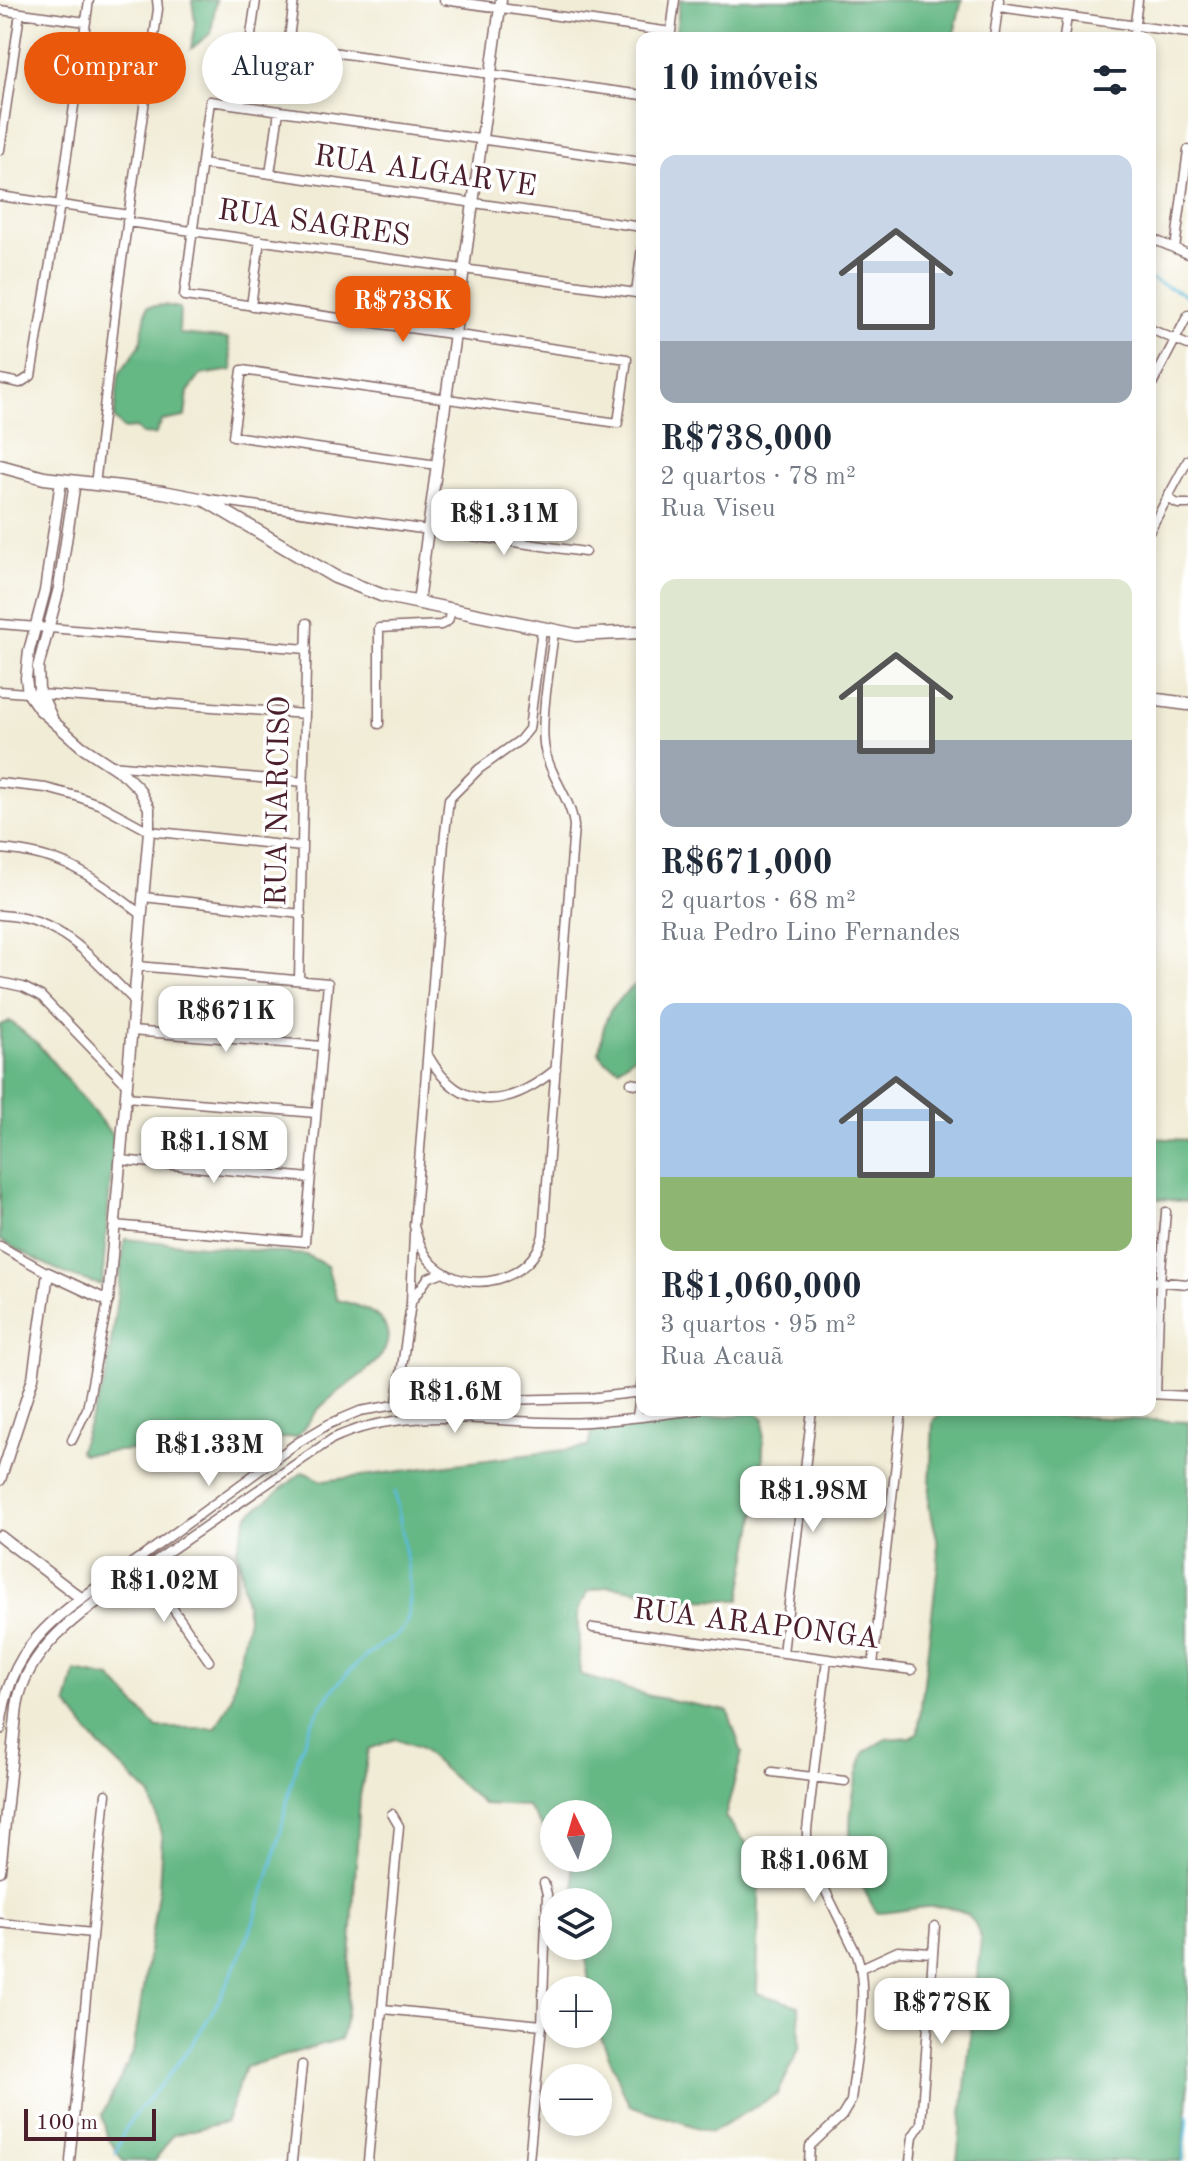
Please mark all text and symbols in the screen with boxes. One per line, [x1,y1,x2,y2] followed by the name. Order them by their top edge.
[24,32,186,104] chip: Comprar
[202,32,343,104] chip: Alugar
[1088,58,1132,102] icon: filters
[660,63,818,97] text: 10 imóveis
[312,142,538,202] street label: RUA ALGARVE
[216,196,412,252] street label: RUA SAGRES
[824,207,968,351] icon: home
[338,276,468,344] pin: R$738K
[353,289,453,315] text: R$738K
[660,423,832,457] text: R$738,000
[660,464,856,490] text: 2 quartos · 78 m²
[430,489,578,557] pin: R$1.31M
[660,496,776,522] text: Rua Viseu
[449,502,559,528] text: R$1.31M
[824,631,968,775] icon: home
[262,696,296,906] street label: RUA NARCISO
[660,847,832,881] text: R$671,000
[660,888,856,914] text: 2 quartos · 68 m²
[660,920,960,946] text: Rua Pedro Lino Fernandes
[161,986,291,1054] pin: R$671K
[176,999,276,1025] text: R$671K
[824,1055,968,1199] icon: home
[140,1117,288,1185] pin: R$1.18M
[159,1130,269,1156] text: R$1.18M
[660,1271,862,1305] text: R$1,060,000
[660,1312,856,1338] text: 3 quartos · 95 m²
[660,1344,783,1370] text: Rua Acauã
[390,1367,520,1435] pin: R$1.6M
[408,1380,502,1406] text: R$1.6M
[135,1420,283,1488] pin: R$1.33M
[154,1433,264,1459] text: R$1.33M
[739,1466,887,1534] pin: R$1.98M
[758,1479,868,1505] text: R$1.98M
[90,1556,238,1624] pin: R$1.02M
[109,1569,219,1595] text: R$1.02M
[631,1595,881,1655] street label: RUA ARAPONGA
[540,1800,612,1872] north arrow
[540,1800,612,2136] map controls
[740,1836,888,1904] pin: R$1.06M
[759,1849,869,1875] text: R$1.06M
[540,1888,612,1960] button: layers
[540,1976,612,2048] button: +
[877,1978,1007,2046] pin: R$778K
[892,1991,992,2017] text: R$778K
[540,2064,612,2136] button: −
[24,2105,156,2141] scale bar
[36,2112,98,2134] text: 100 m

